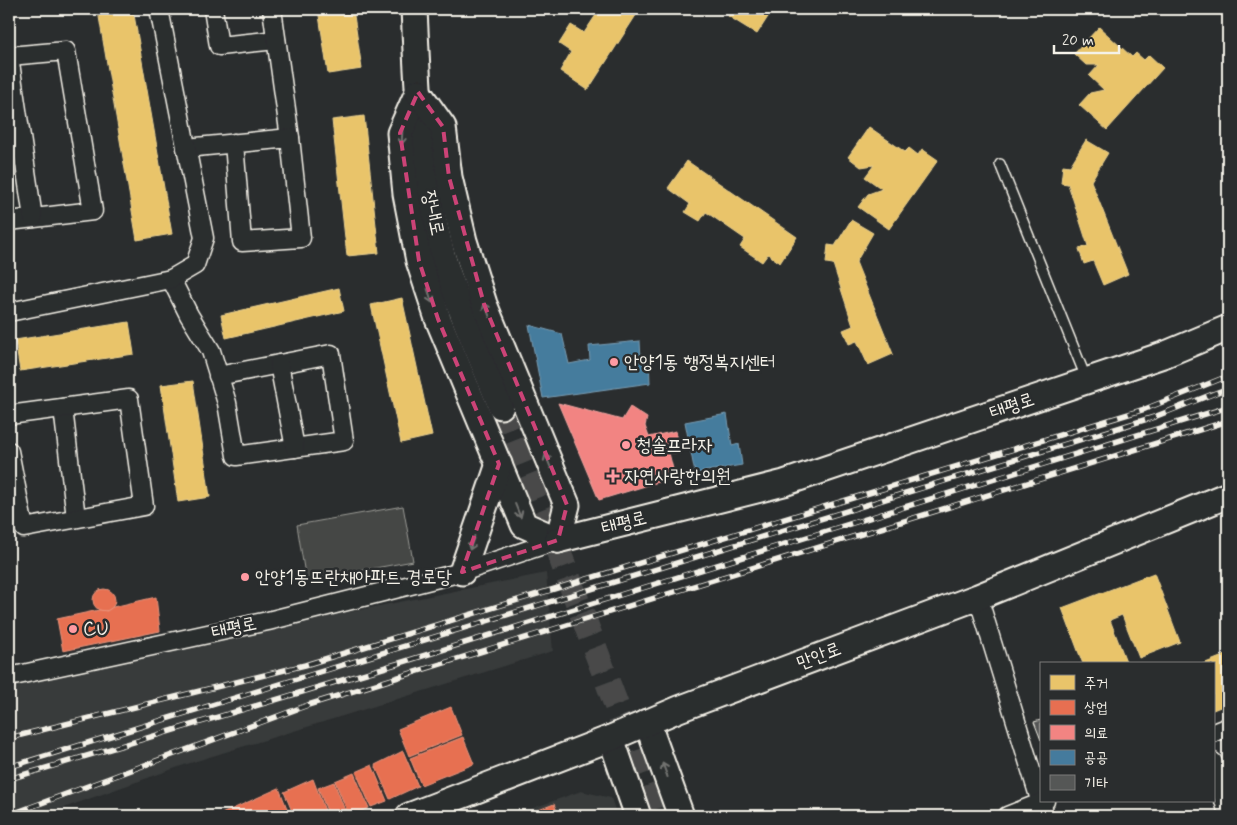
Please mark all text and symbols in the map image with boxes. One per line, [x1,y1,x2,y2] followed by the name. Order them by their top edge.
[1054,22,1120,54] scale bar
[1062,31,1094,51] text: 20 m
[397,128,406,144] one-way arrow
[416,188,450,238] street label: 장내로
[426,287,436,303] one-way arrow
[481,303,490,318] one-way arrow
[624,350,775,375] place label: 안양1동 행정복지센터
[608,356,620,368] marker: 안양1동 행정복지센터
[986,387,1038,425] street label: 태평로
[636,433,712,458] place label: 청솔프라자
[620,439,632,451] marker: 청솔프라자
[543,454,553,469] one-way arrow
[624,464,731,489] place label: 자연사랑한의원
[606,469,620,483] marker: 자연사랑한의원
[514,503,523,518] one-way arrow
[599,505,649,541] street label: 태평로
[467,535,476,551] one-way arrow
[255,565,452,590] place label: 안양1동뜨란채아파트 경로당
[239,571,251,583] marker: 안양1동뜨란채아파트 경로당
[209,611,259,645] street label: 태평로
[83,617,109,642] place label: CU
[67,623,79,635] marker: CU
[793,636,845,676] street label: 만안로
[1040,662,1214,802] legend
[1084,674,1108,694] text: 주거
[1084,698,1108,718] text: 상업
[1084,724,1108,744] text: 의료
[1084,748,1108,768] text: 공공
[660,763,669,779] one-way arrow
[1084,774,1108,794] text: 기타

